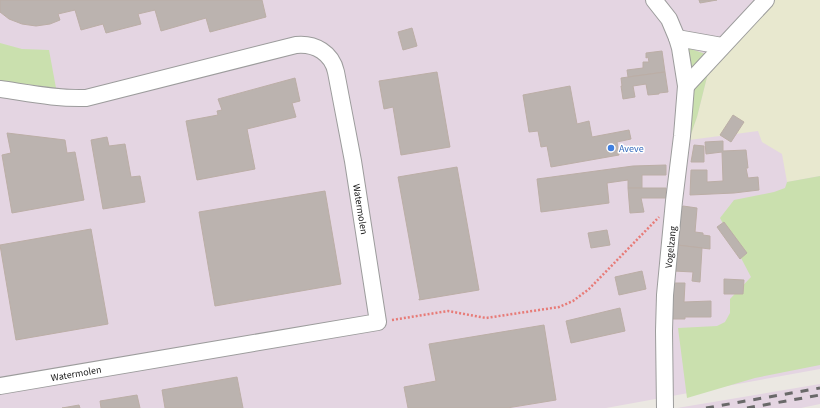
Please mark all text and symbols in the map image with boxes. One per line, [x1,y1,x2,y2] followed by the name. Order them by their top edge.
[619,142,644,156] place label: Aveve
[606,143,616,153] marker: Aveve
[349,183,371,235] street label: Watermolen
[662,225,680,269] street label: Vogelzang
[50,363,102,385] street label: Watermolen

